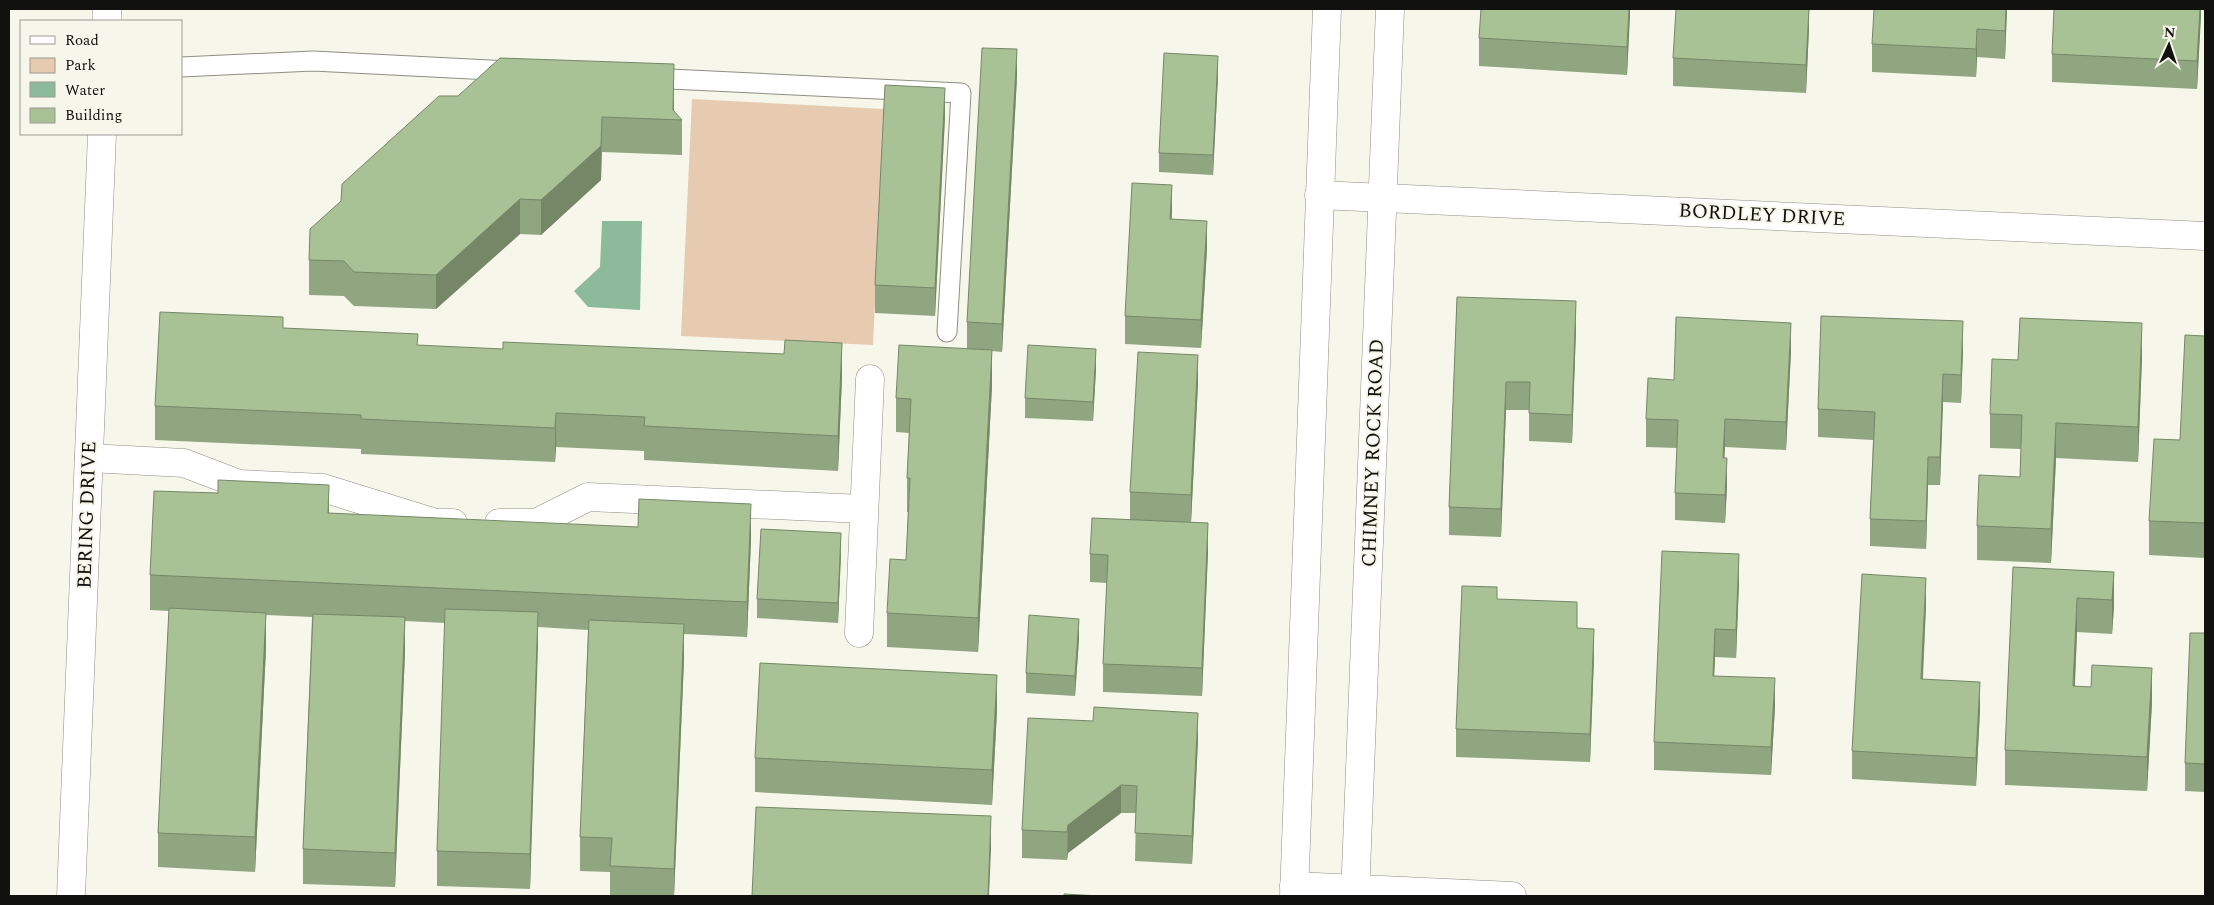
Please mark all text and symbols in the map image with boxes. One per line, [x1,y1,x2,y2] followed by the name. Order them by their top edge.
[20,20,182,135] legend
[2144,20,2194,70] north arrow
[2163,22,2176,43] text: N
[65,29,99,52] text: Road
[65,54,96,77] text: Park
[65,79,105,102] text: Water
[65,104,122,127] text: Building
[1678,196,1846,234] street label: BORDLEY DRIVE
[1354,338,1392,568] street label: CHIMNEY ROCK ROAD
[69,441,105,589] street label: BERING DRIVE

